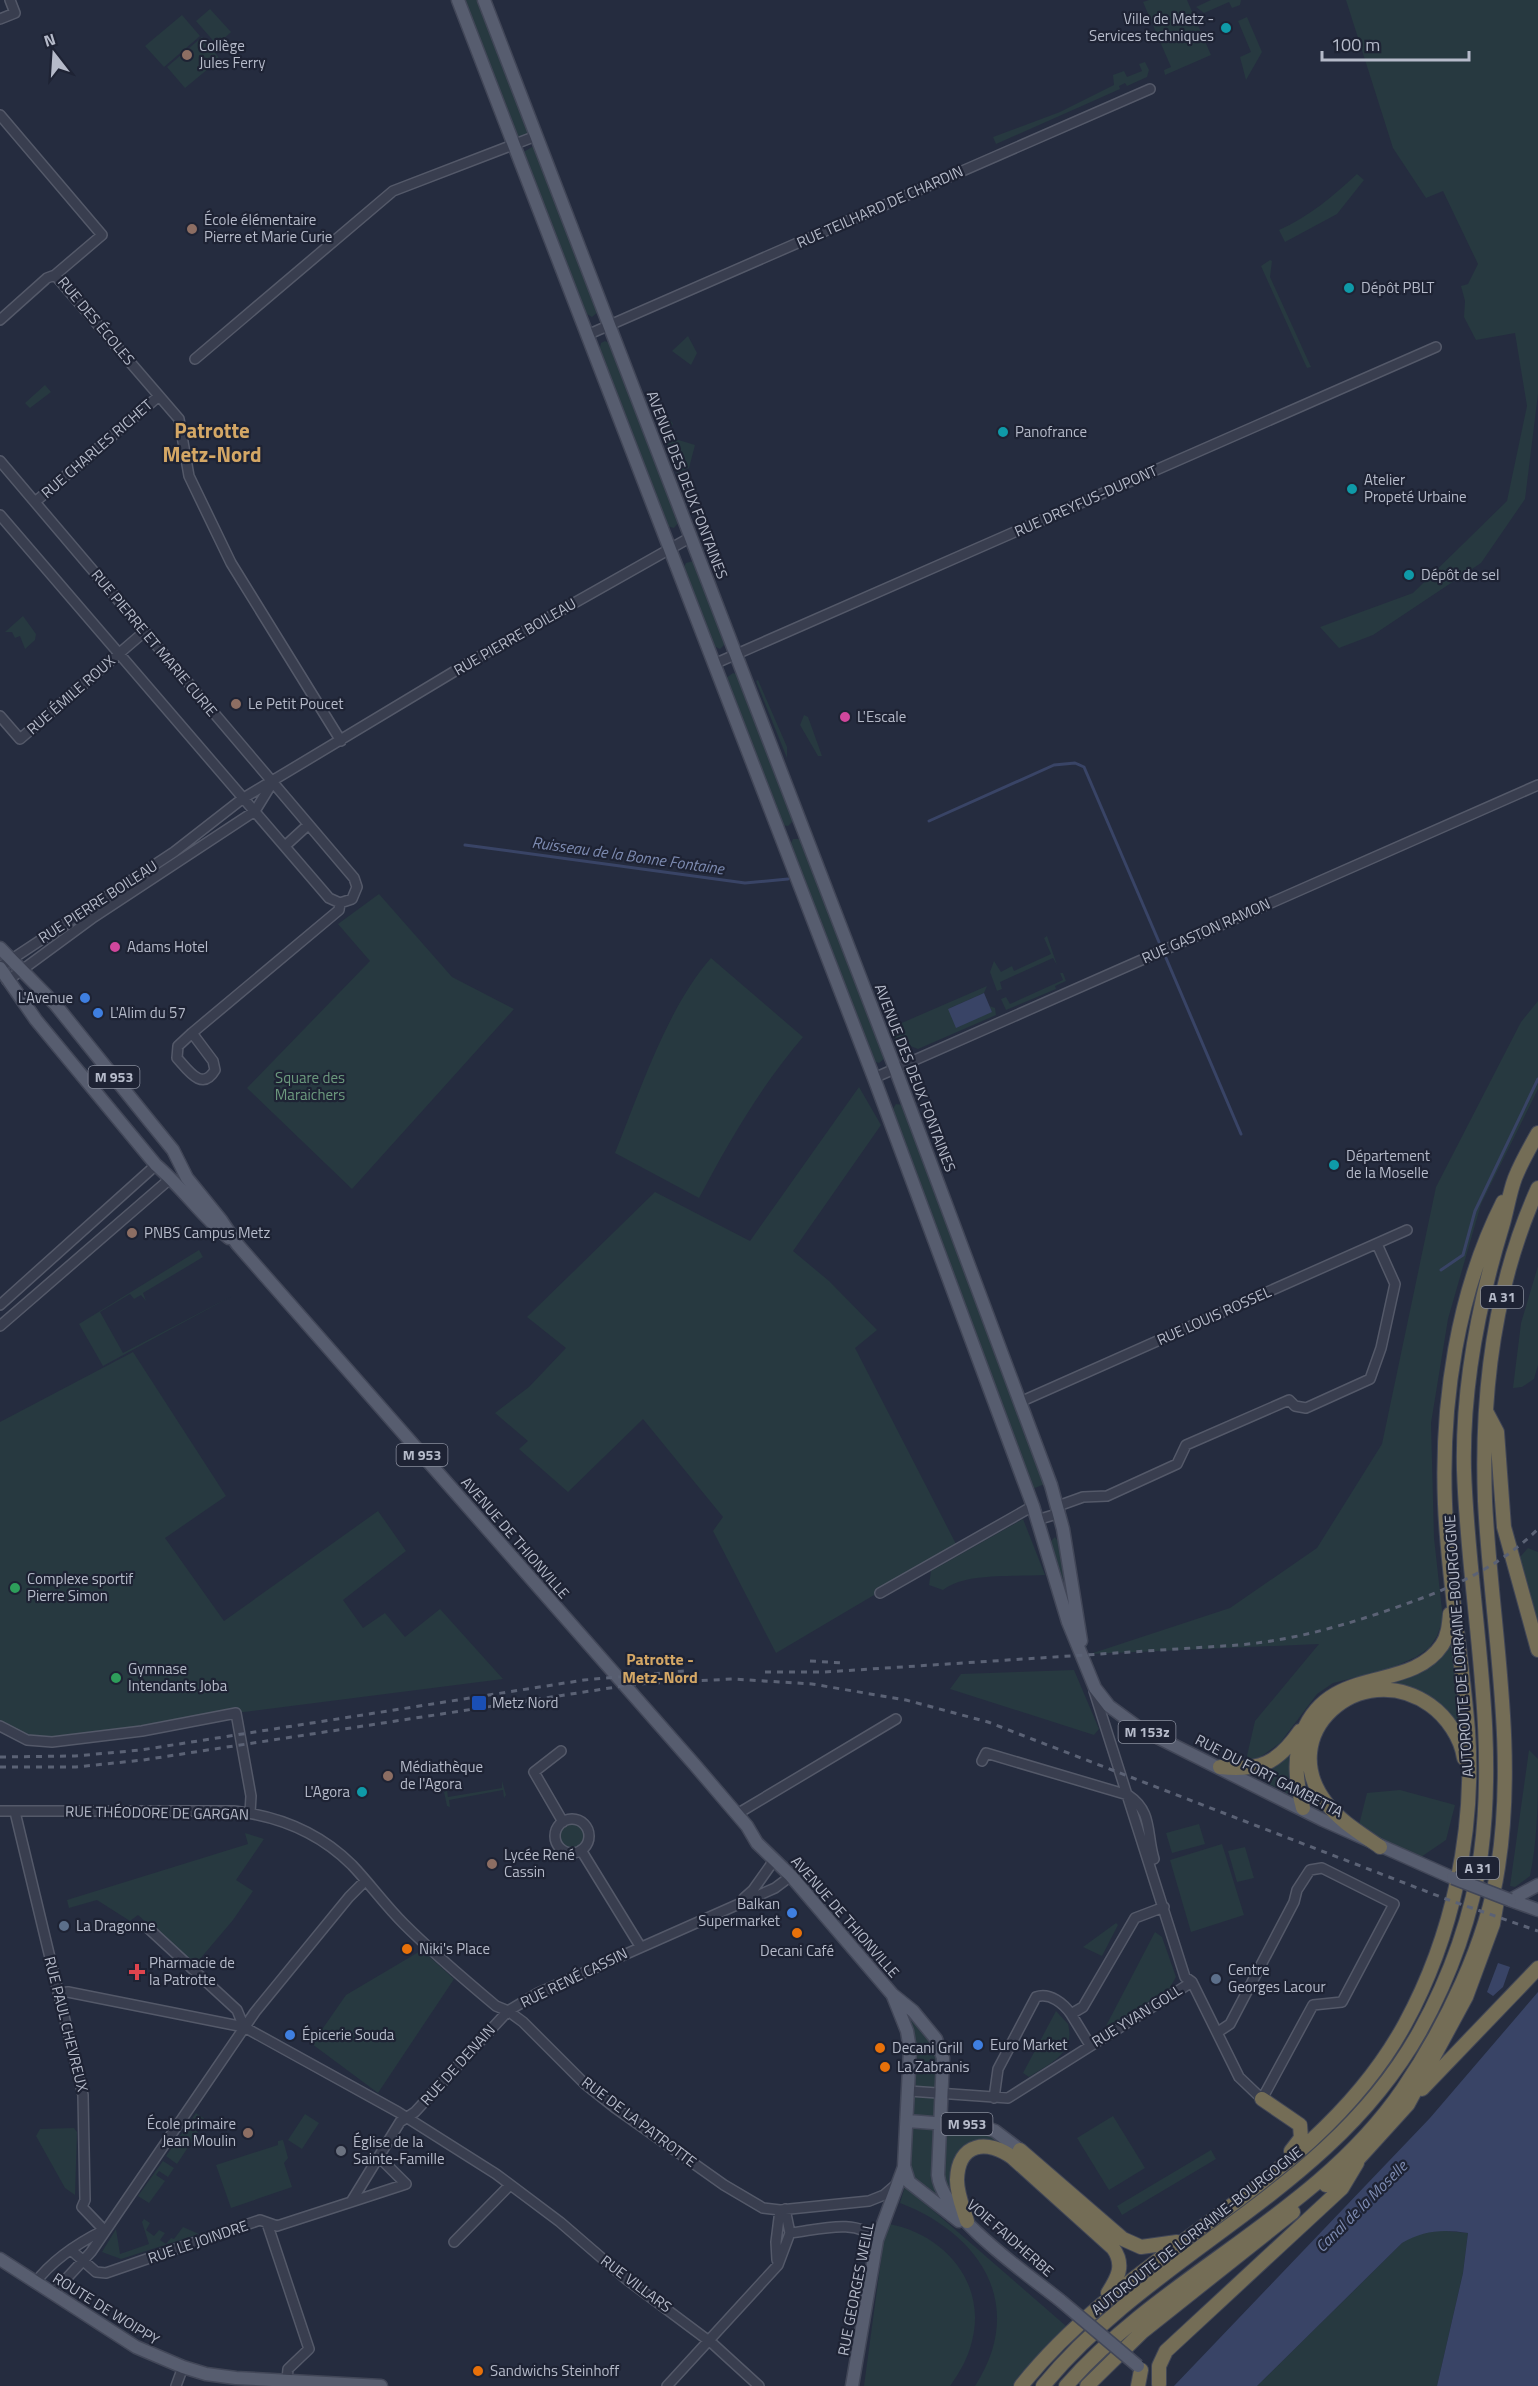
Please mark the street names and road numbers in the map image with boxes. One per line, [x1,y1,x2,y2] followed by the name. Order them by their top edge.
[793,159,967,254] street label: RUE TEILHARD DE CHARDIN
[52,271,140,370] street label: RUE DES ÉCOLES
[641,387,734,582] street label: AVENUE DES DEUX FONTAINES
[36,394,158,504] street label: RUE CHARLES RICHET
[1011,459,1161,542] street label: RUE DREYFUS-DUPONT
[86,564,223,721] street label: RUE PIERRE ET MARIE CURIE
[449,592,580,681] street label: RUE PIERRE BOILEAU
[21,649,121,740] street label: RUE ÉMILE ROUX
[33,854,162,949] street label: RUE PIERRE BOILEAU
[1138,892,1274,969] street label: RUE GASTON RAMON
[869,980,962,1175] street label: AVENUE DES DEUX FONTAINES
[88,1066,140,1088] road number: M 953
[1153,1280,1275,1351] street label: RUE LOUIS ROSSEL
[1481,1286,1523,1308] road number: A 31
[396,1444,448,1466] road number: M 953
[456,1472,575,1604] street label: AVENUE DE THIONVILLE
[1438,1514,1479,1778] street label: AUTOROUTE DE LORRAINE-BOURGOGNE
[1118,1721,1176,1743] road number: M 153z
[1191,1728,1347,1823] street label: RUE DU FORT GAMBETTA
[65,1799,249,1826] street label: RUE THÉODORE DE GARGAN
[786,1851,905,1983] street label: AVENUE DE THIONVILLE
[1457,1857,1499,1879] road number: A 31
[516,1942,631,2014] street label: RUE RENÉ CASSIN
[39,1954,95,2095] street label: RUE PAUL CHEVREUX
[1087,1979,1186,2053] street label: RUE YVAN GOLL
[415,2019,501,2111] street label: RUE DE DENAIN
[577,2071,702,2173] street label: RUE DE LA PATROTTE
[942,2113,992,2135] road number: M 953
[1086,2141,1307,2321] street label: AUTOROUTE DE LORRAINE-BOURGOGNE
[962,2193,1059,2282] street label: VOIE FAIDHERBE
[145,2214,251,2269] street label: RUE LE JOINDRE
[831,2220,880,2358] street label: RUE GEORGES WEILL
[596,2249,677,2318] street label: RUE VILLARS
[48,2266,164,2351] street label: ROUTE DE WOIPPY

